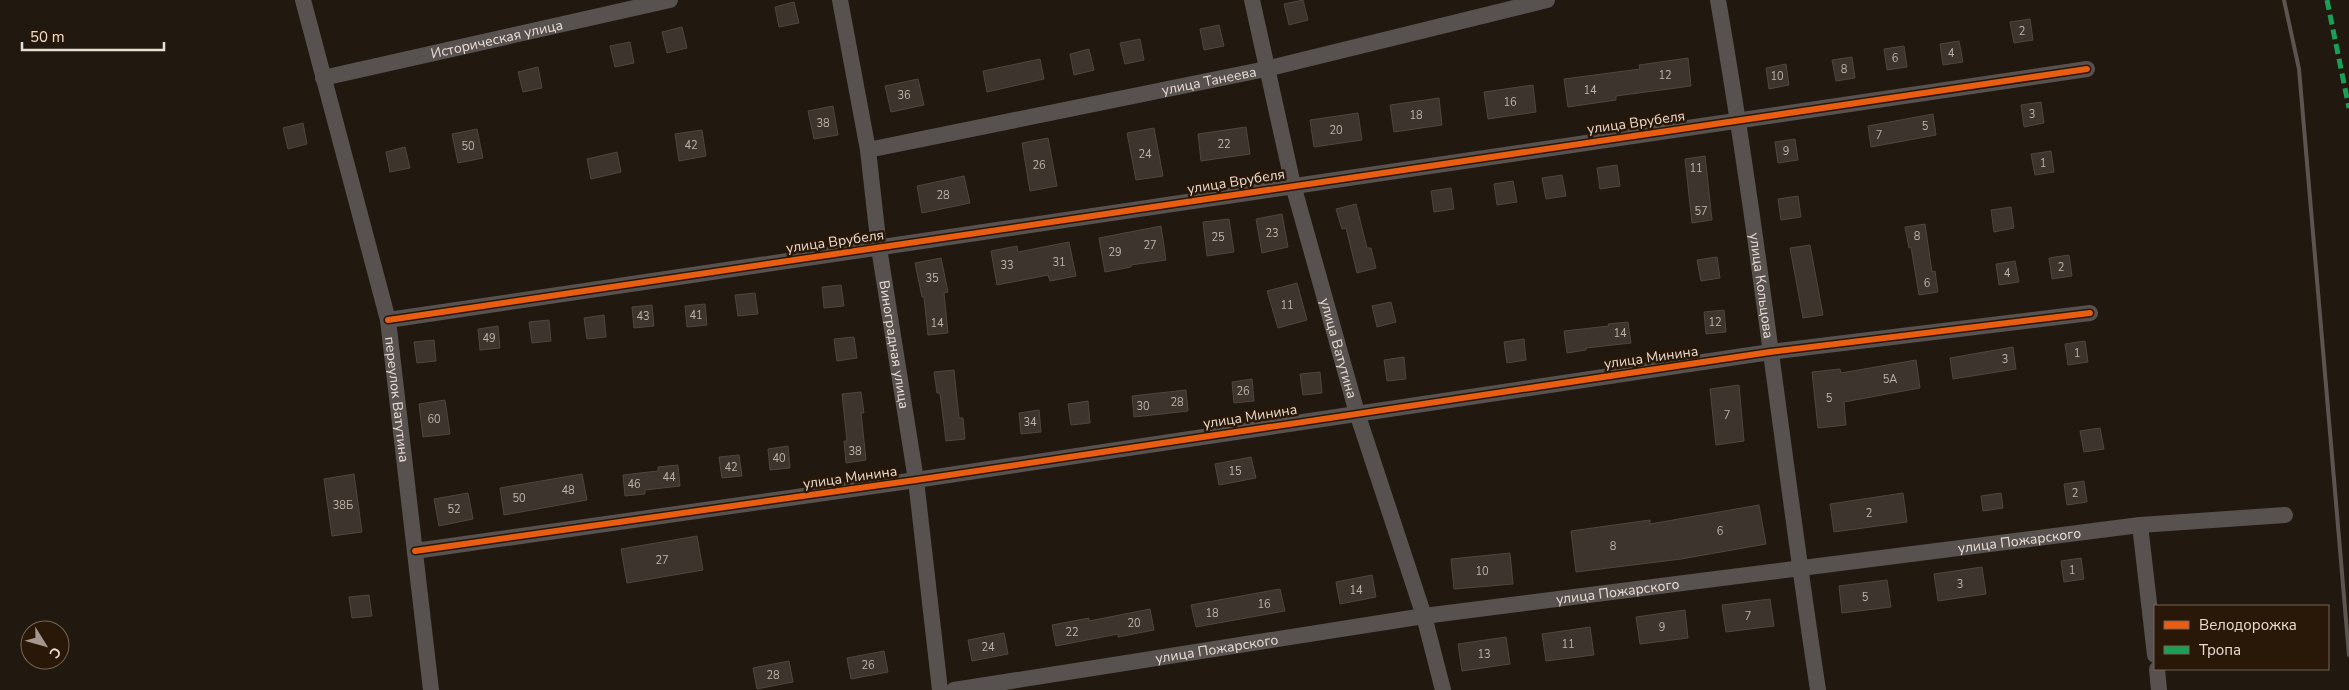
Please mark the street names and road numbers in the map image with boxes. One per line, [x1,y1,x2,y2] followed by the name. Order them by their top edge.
[429,15,565,63] street label: Историческая улица
[1160,62,1258,100] street label: улица Танеева
[1586,106,1686,139] street label: улица Врубеля
[1186,164,1286,199] street label: улица Врубеля
[785,225,885,258] street label: улица Врубеля
[1745,232,1778,340] street label: улица Кольцова
[874,279,914,410] street label: Виноградная улица
[1315,296,1361,401] street label: улица Ватутина
[380,336,413,463] street label: переулок Ватутина
[1603,341,1699,374] street label: улица Минина
[1202,400,1298,433] street label: улица Минина
[802,461,898,494] street label: улица Минина
[1957,524,2082,558] street label: улица Пожарского
[1555,575,1681,609] street label: улица Пожарского
[1154,630,1280,668] street label: улица Пожарского

